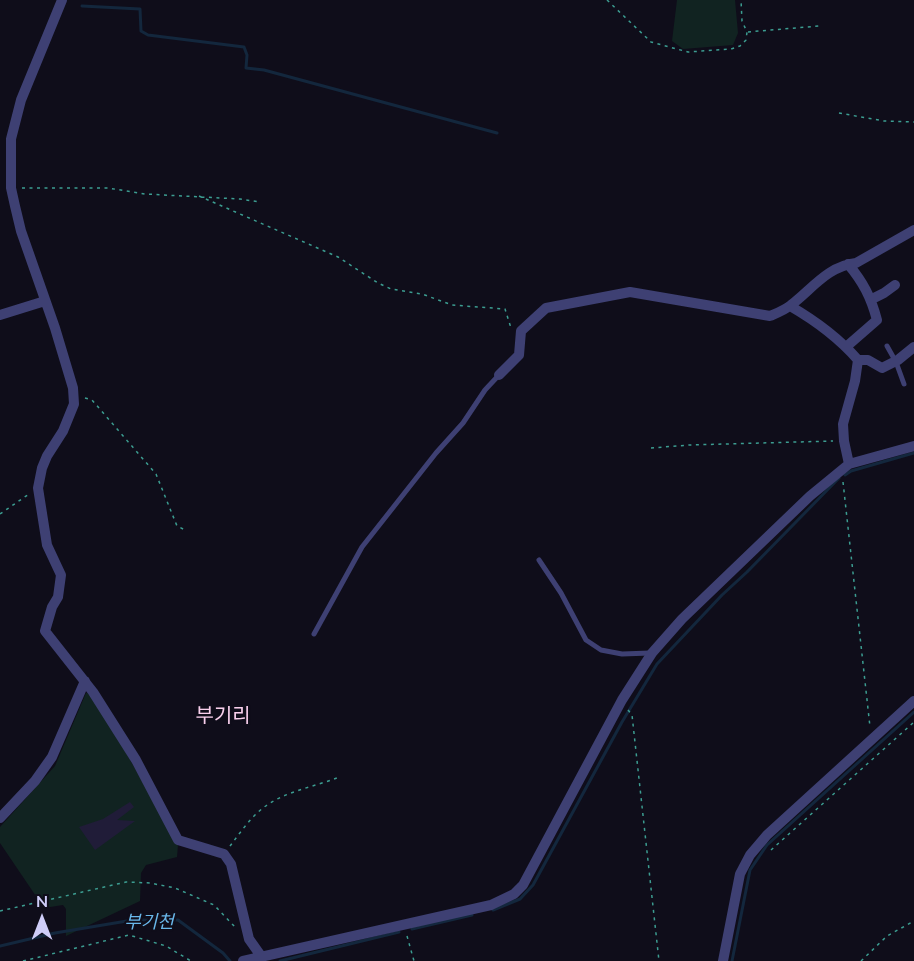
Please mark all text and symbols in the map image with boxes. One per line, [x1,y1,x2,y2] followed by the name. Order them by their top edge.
[195,704,251,728] district label: 부기리
[12,889,72,949] north arrow
[36,891,48,911] text: N
[124,912,174,934] water label: 부기천

